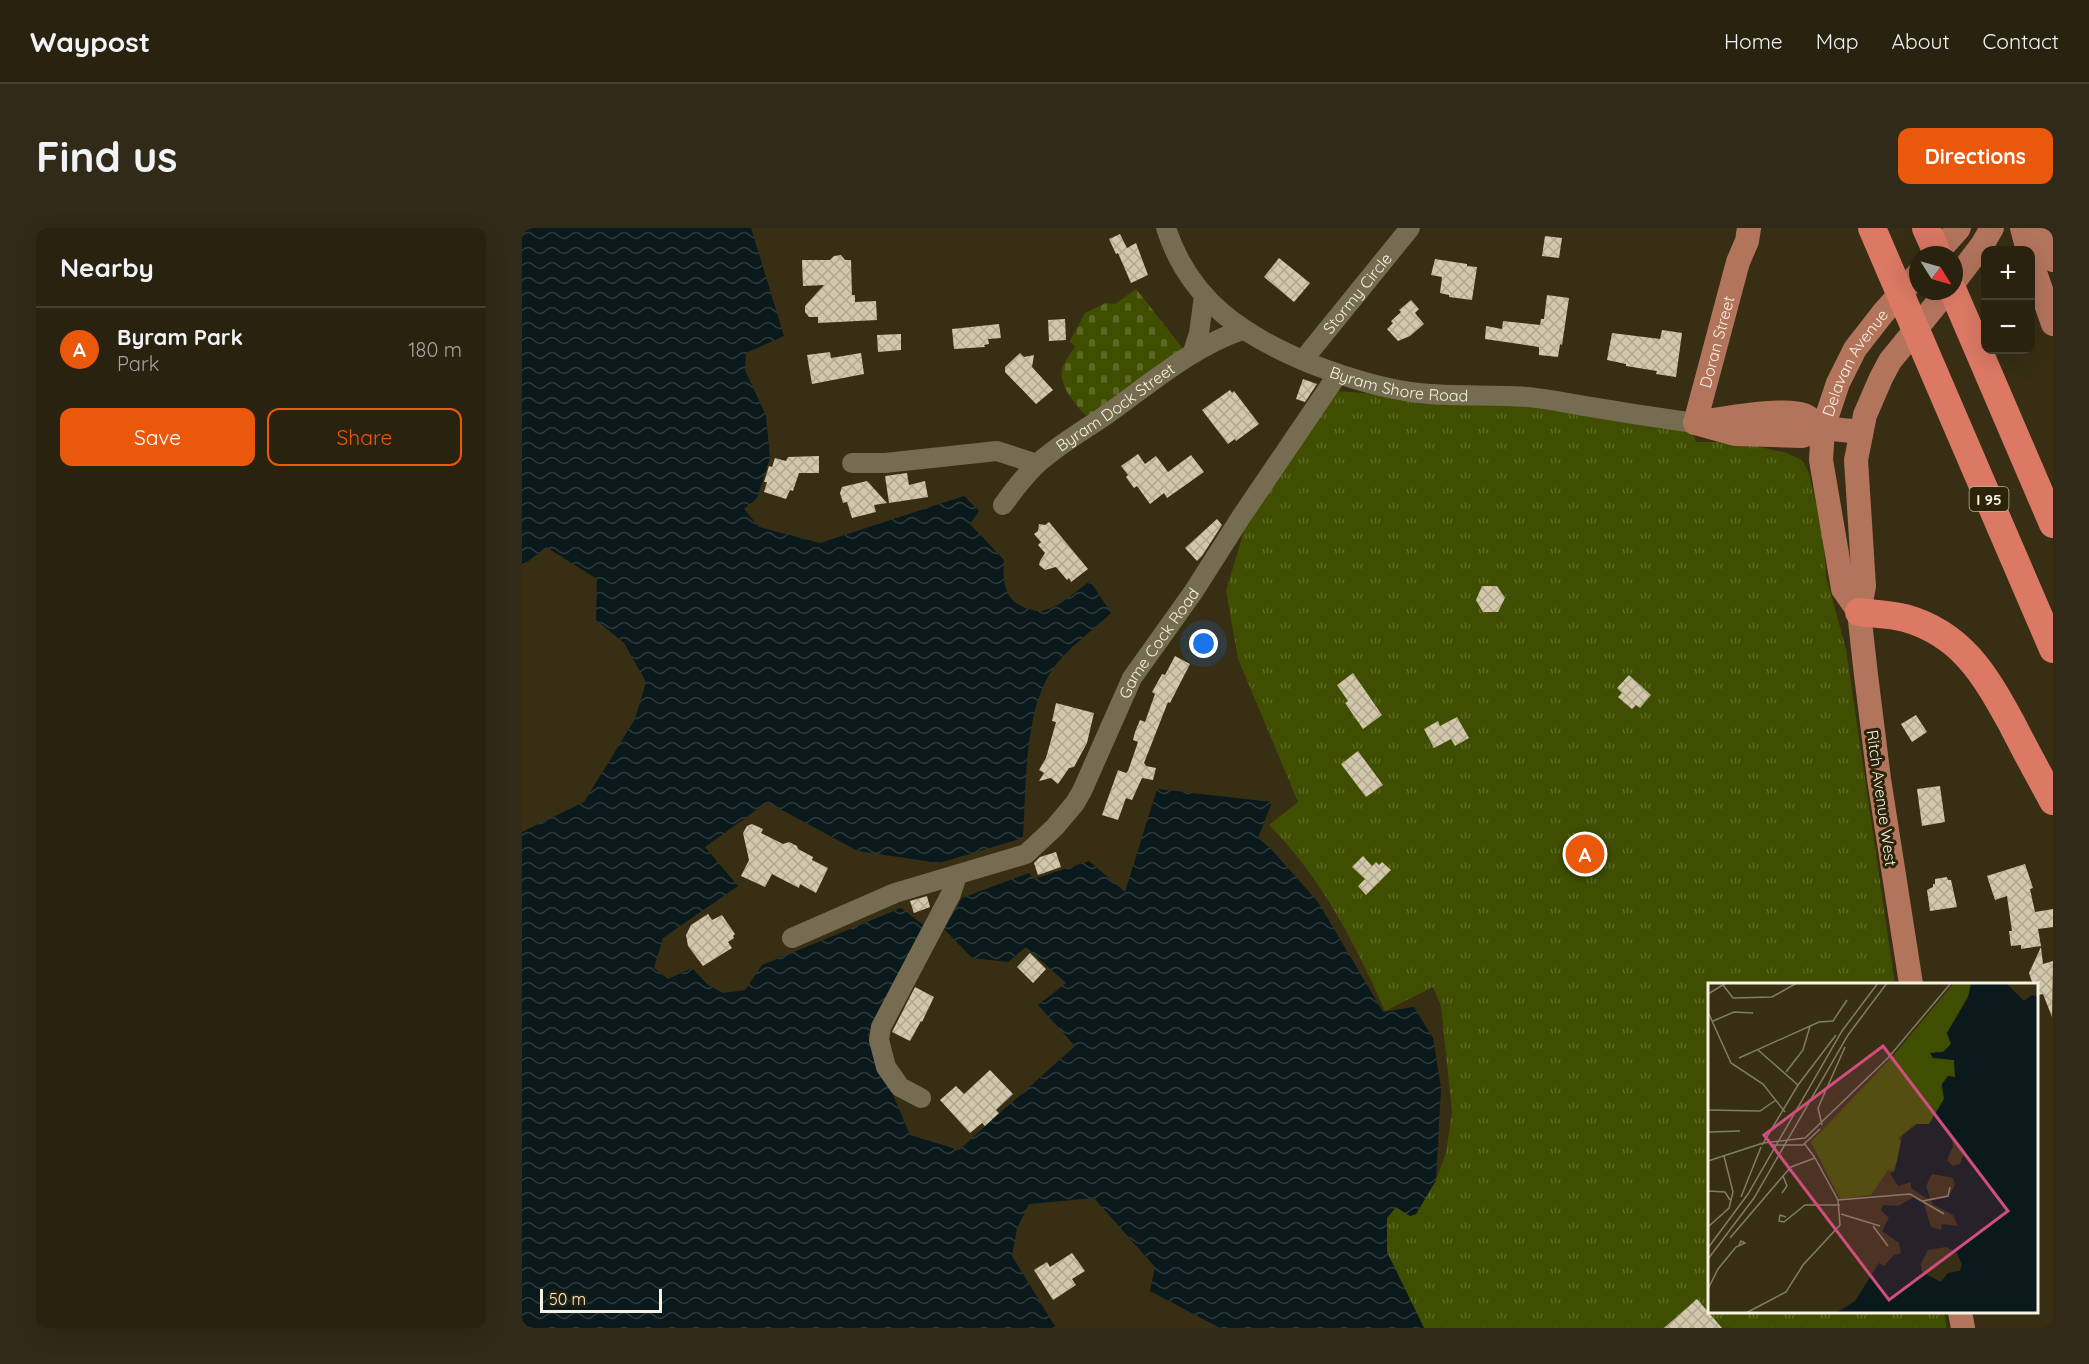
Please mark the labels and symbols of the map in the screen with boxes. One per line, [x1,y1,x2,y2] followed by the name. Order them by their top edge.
[1909,246,1963,300] north arrow
[1318,249,1396,338] street label: Stormy Circle
[1695,294,1739,390] street label: Doran Street
[1818,305,1892,419] street label: Delavan Avenue
[1052,358,1178,456] street label: Byram Dock Street
[1327,362,1468,405] street label: Byram Shore Road
[1970,487,2008,511] road number: I 95
[1114,584,1203,702] street label: Game Cock Road
[1189,629,1218,658] your location
[1863,729,1901,867] street label: Ritch Avenue West
[1566,832,1604,876] pin: A
[1708,983,2038,1313] inset map
[540,1286,662,1314] scale bar

